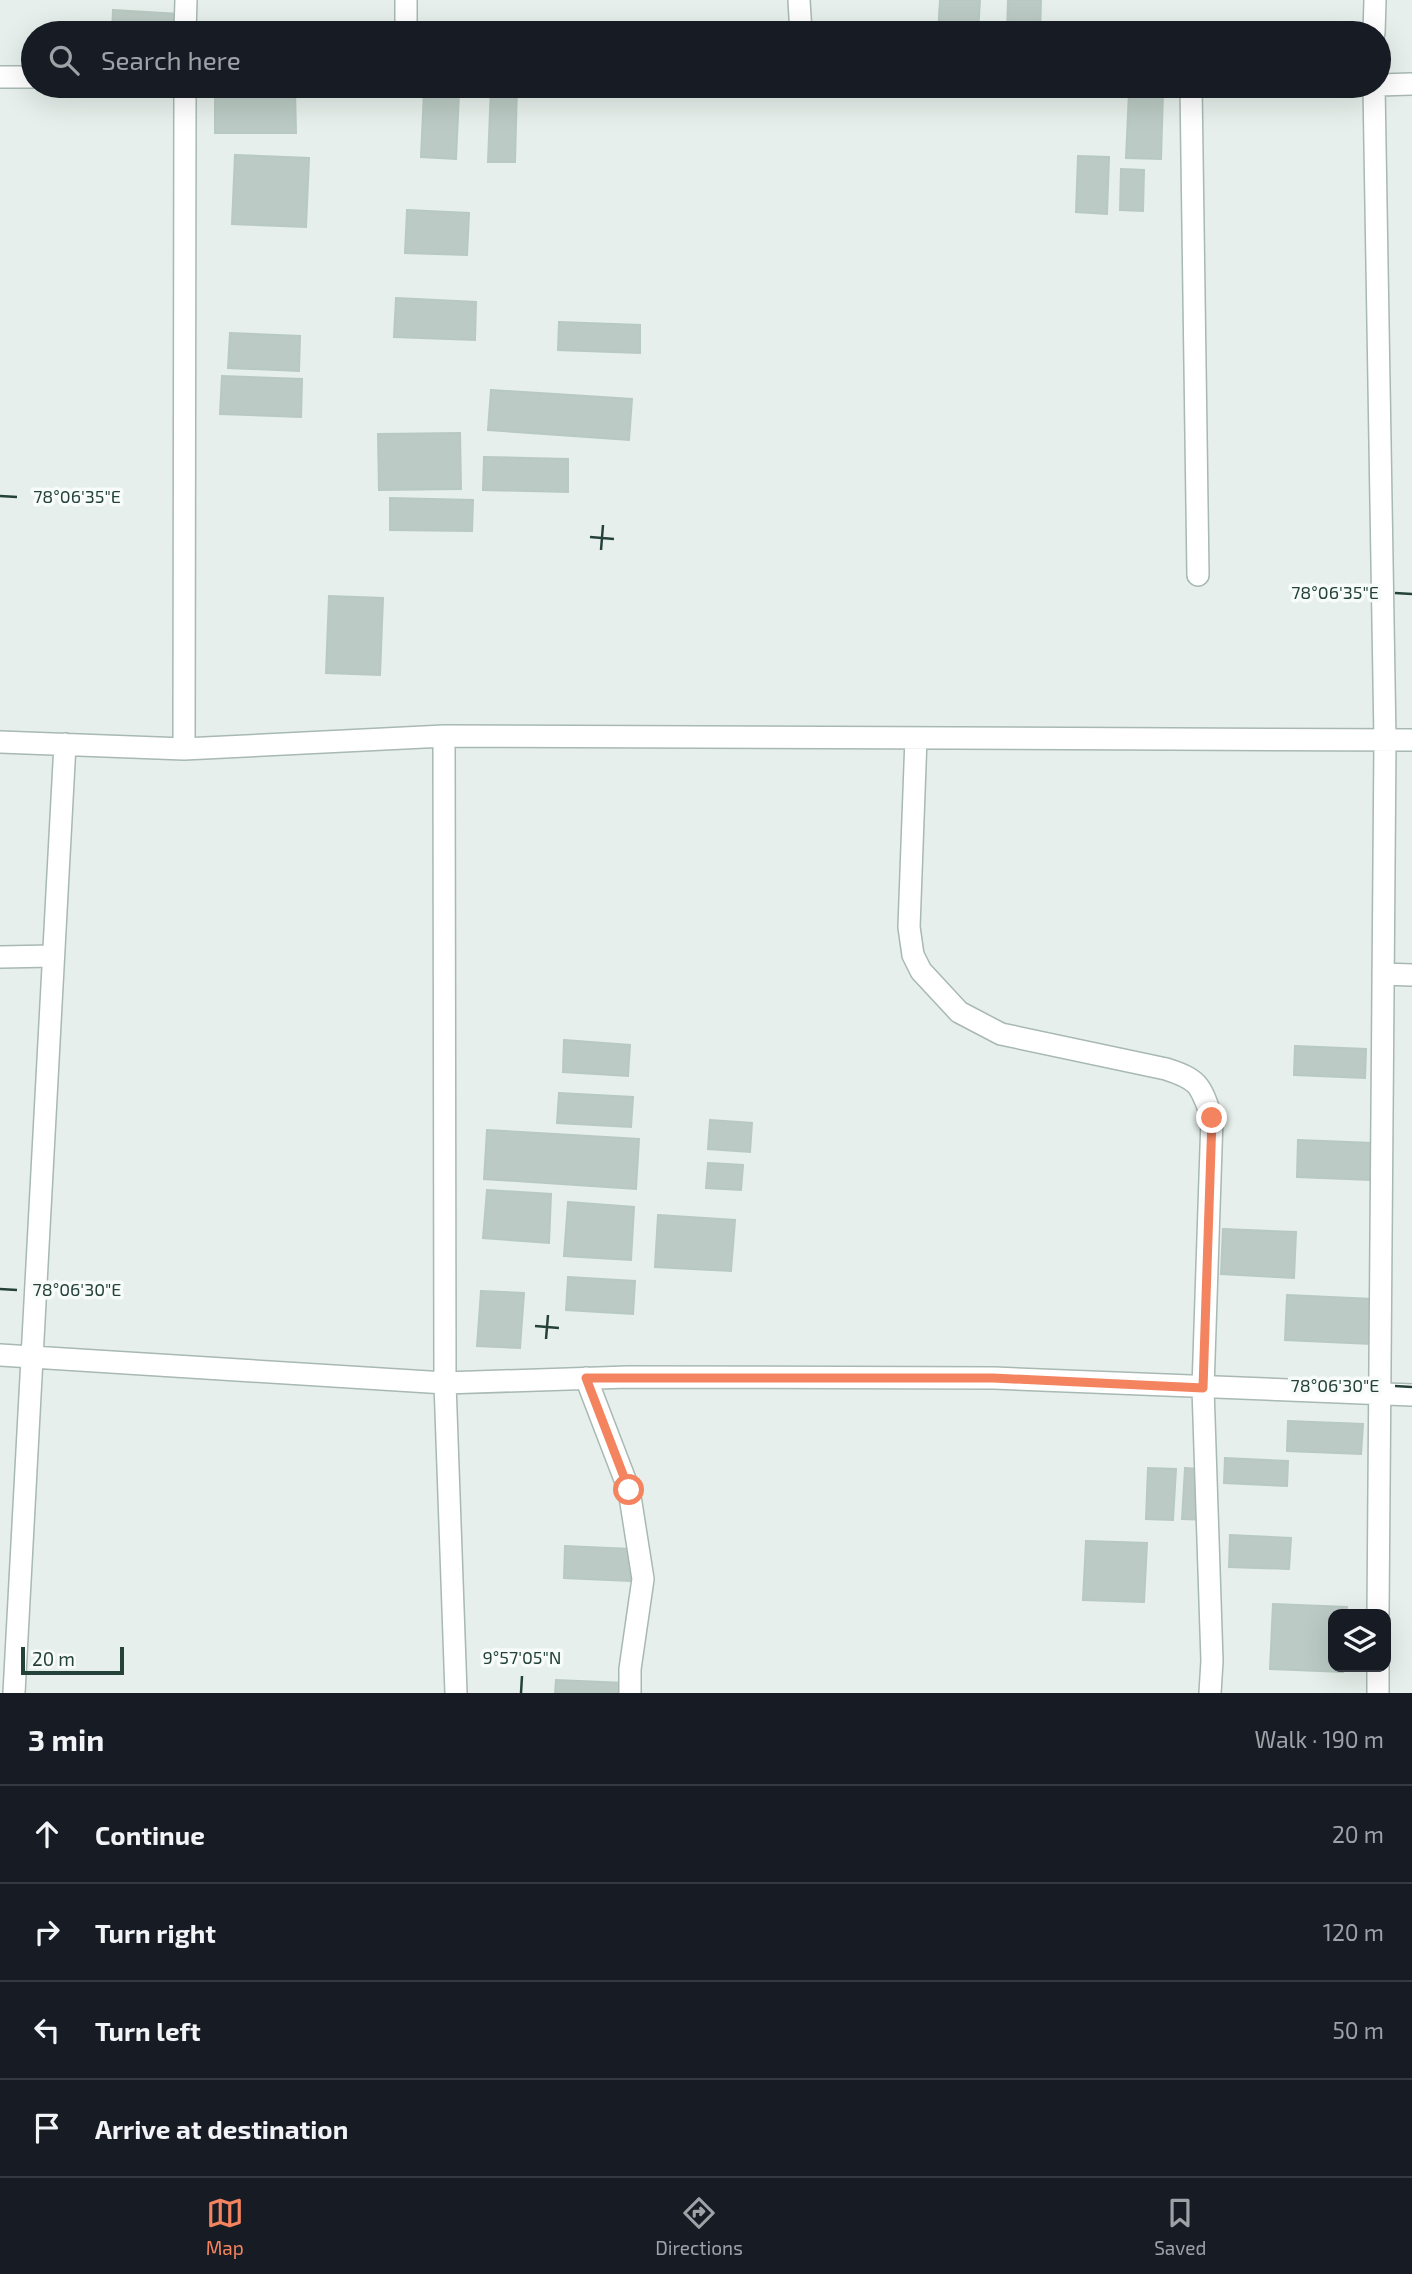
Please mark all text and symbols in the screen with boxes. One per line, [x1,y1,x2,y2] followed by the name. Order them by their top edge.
[21,21,1391,98] search box
[45,41,83,79] icon: search
[101,44,241,75] text: Search here
[33,485,121,507] text: 78°06'35"E
[1291,581,1379,603] text: 78°06'35"E
[1196,1102,1227,1133] route end
[33,1278,121,1300] text: 78°06'30"E
[1291,1374,1379,1396] text: 78°06'30"E
[613,1474,644,1505] route start
[1328,1609,1391,1672] map controls
[1328,1609,1391,1672] button: layers
[21,1644,124,1676] scale bar
[482,1646,562,1668] text: 9°57'05"N
[32,1647,75,1670] text: 20 m
[28,1721,104,1757] text: 3 min
[1254,1725,1384,1753] text: Walk · 190 m
[28,1815,66,1853] icon: ahead
[95,1819,205,1850] text: Continue
[1332,1820,1384,1848] text: 20 m
[28,1913,66,1951] icon: right
[95,1917,216,1948] text: Turn right
[1323,1918,1384,1946] text: 120 m
[28,2011,66,2049] icon: left
[95,2015,201,2046] text: Turn left
[1333,2016,1384,2044] text: 50 m
[28,2109,66,2147] icon: arrive
[95,2113,348,2144] text: Arrive at destination
[206,2194,244,2259] tab: Map
[655,2194,743,2259] tab: Directions
[1154,2194,1206,2259] tab: Saved

